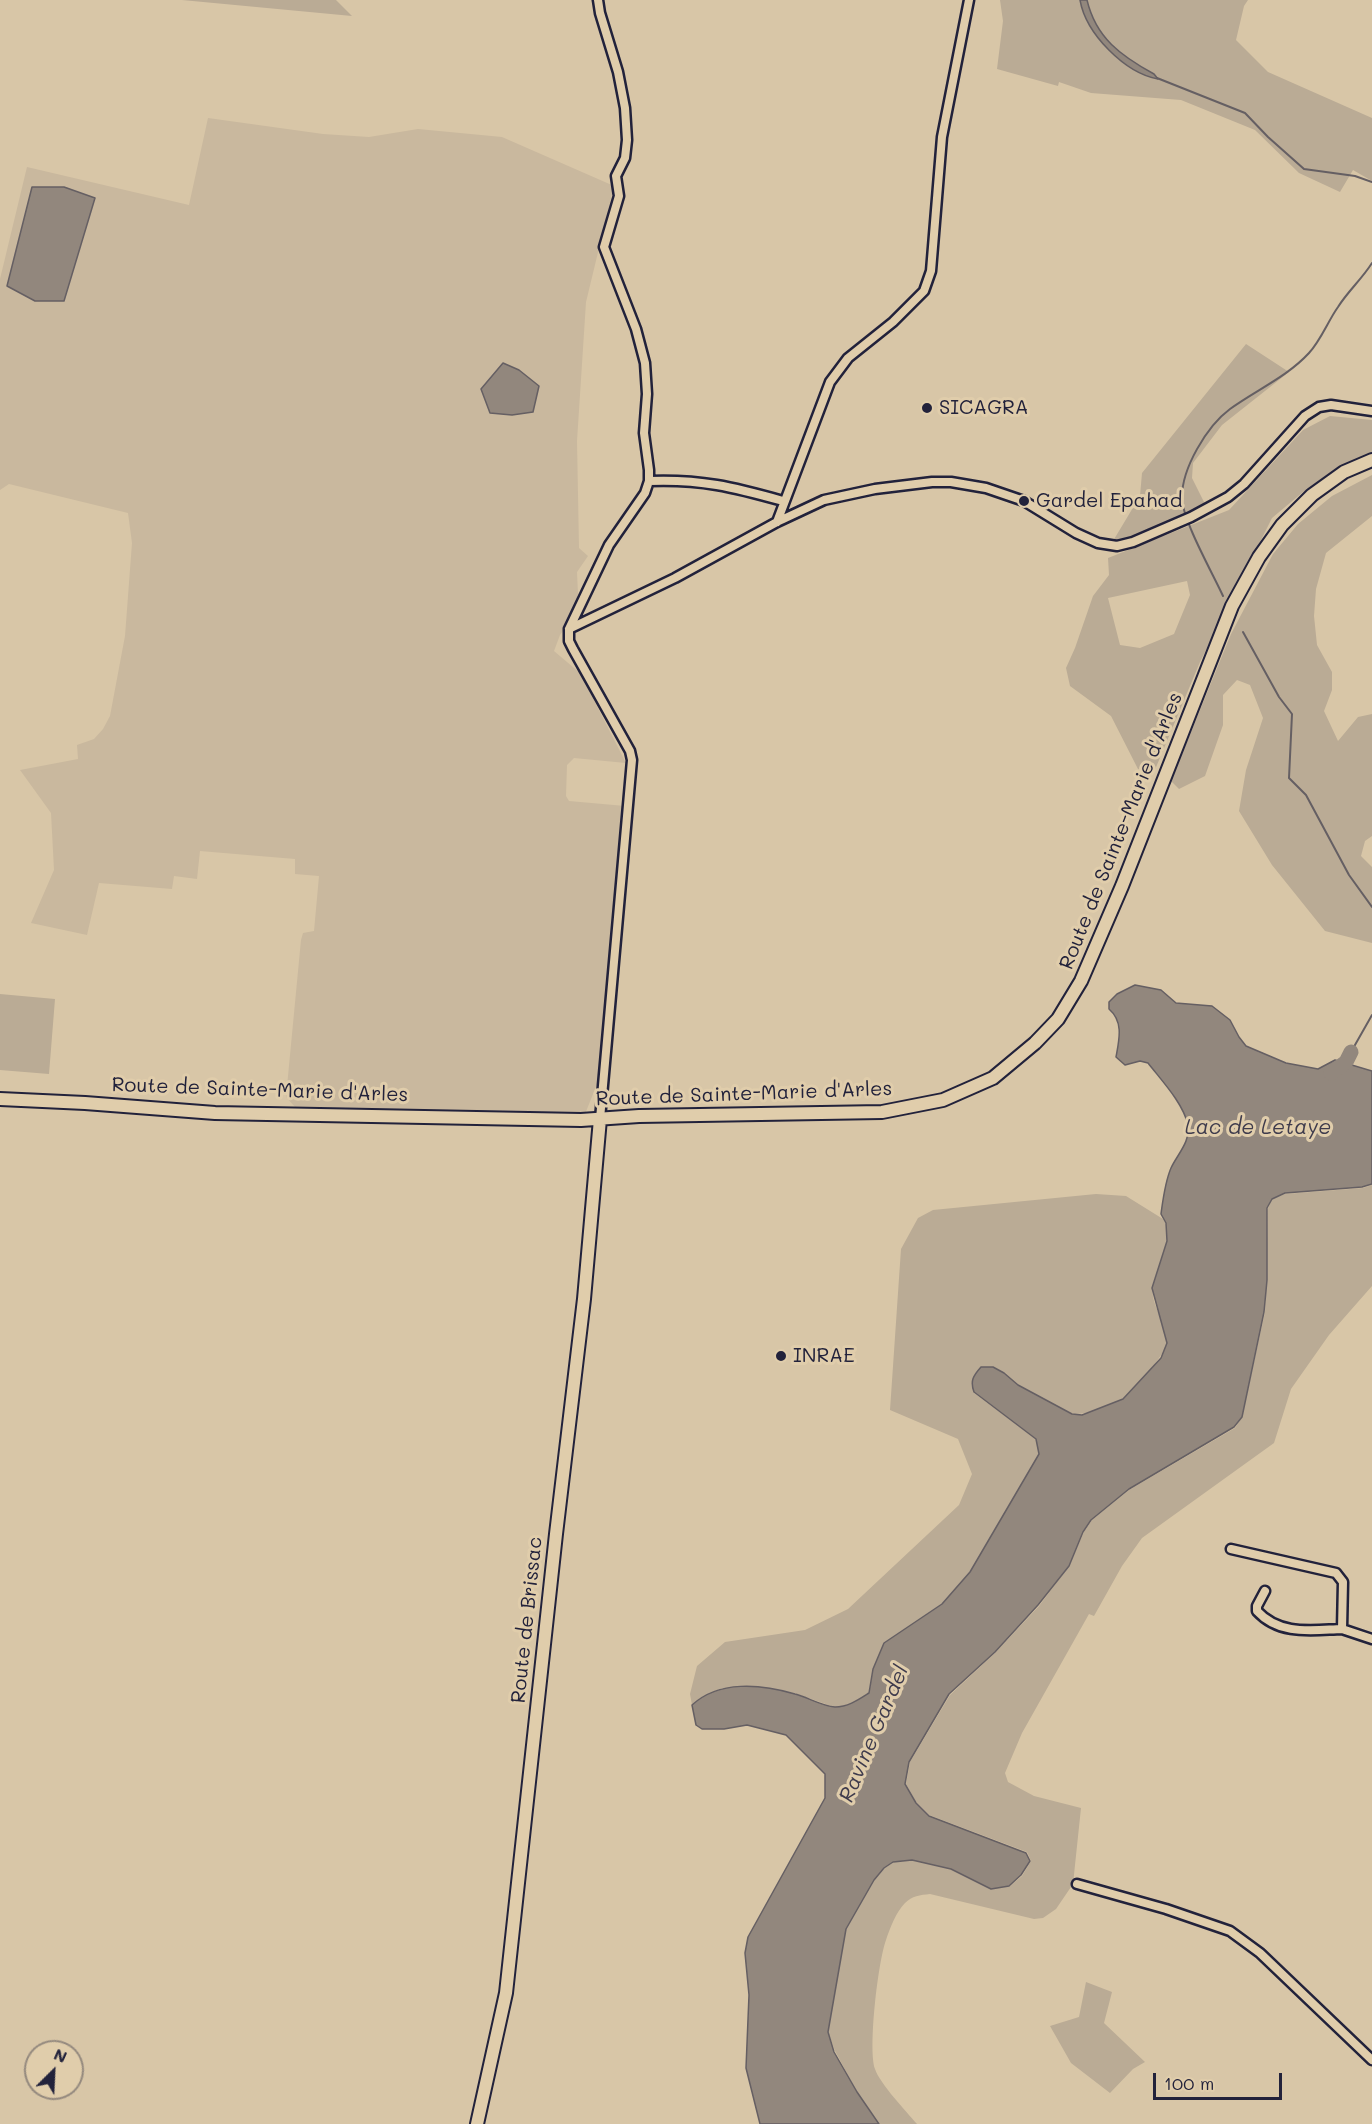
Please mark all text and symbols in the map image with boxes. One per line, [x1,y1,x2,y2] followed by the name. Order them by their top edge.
[939,396,1029,420] place label: SICAGRA
[920,401,934,415] marker: SICAGRA
[1036,489,1182,513] place label: Gardel Epahad
[1017,494,1031,508] marker: Gardel Epahad
[1054,689,1188,973] street label: Route de Sainte-Marie d'Arles
[111,1073,409,1107] street label: Route de Sainte-Marie d'Arles
[595,1077,893,1111] street label: Route de Sainte-Marie d'Arles
[1185,1115,1331,1141] water label: Lac de Letaye
[793,1344,855,1368] place label: INRAE
[774,1349,788,1363] marker: INRAE
[506,1536,548,1704] street label: Route de Brissac
[834,1662,914,1806] water label: Ravine Gardel
[24,2040,84,2100] north arrow
[51,2043,71,2067] text: N
[1156,2061,1285,2099] scale bar
[1164,2071,1214,2095] text: 100 m

